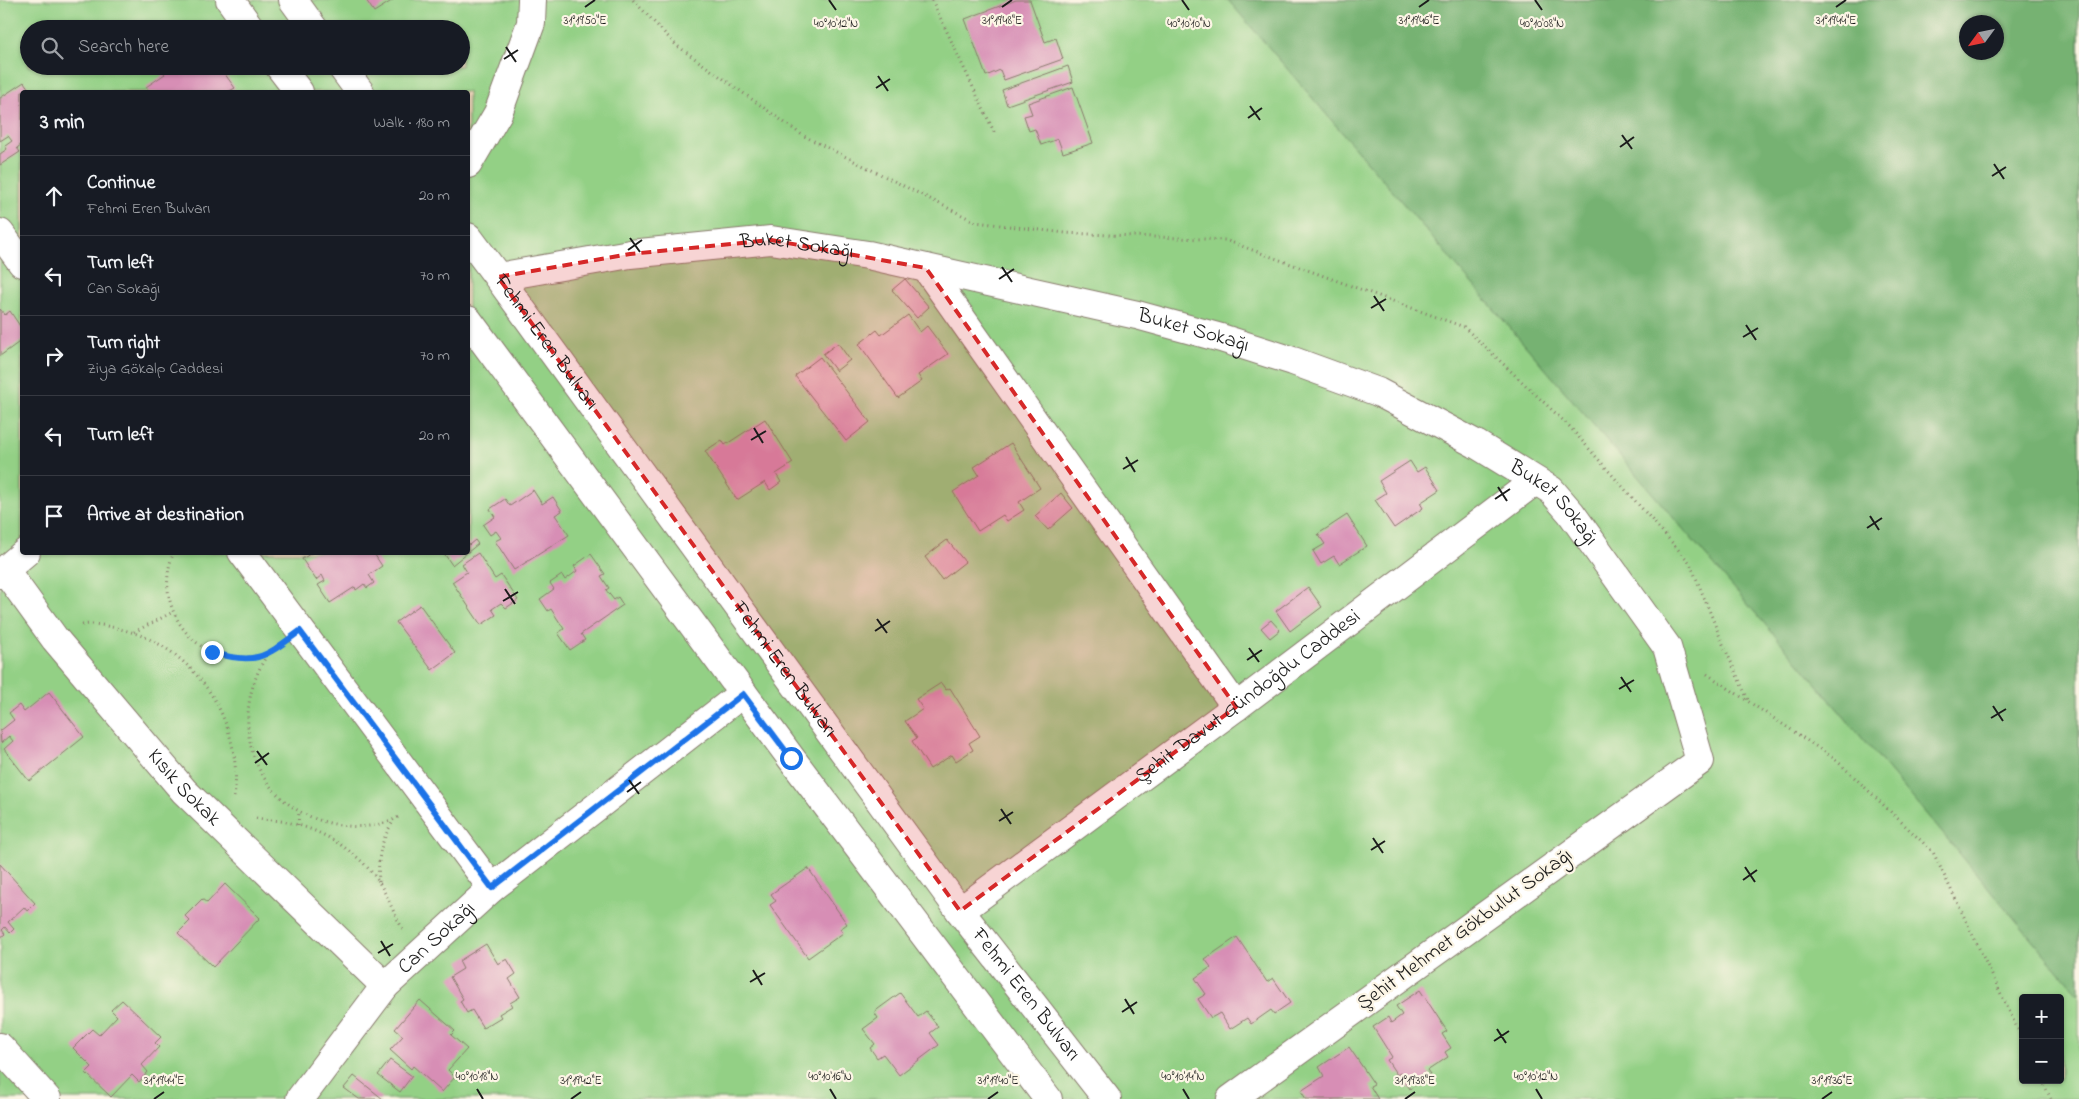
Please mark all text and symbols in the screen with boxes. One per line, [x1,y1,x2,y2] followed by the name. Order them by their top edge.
[564,12,606,30] text: 31°19'50"E
[982,12,1022,30] text: 31°19'48"E
[1399,12,1439,30] text: 31°19'46"E
[1816,12,1856,30] text: 31°19'44"E
[814,15,858,33] text: 40°10'12"N
[1167,15,1211,33] text: 40°10'10"N
[1520,15,1564,33] text: 40°10'08"N
[1959,15,2004,60] north arrow
[20,20,470,75] search box
[38,34,66,62] icon: search
[78,34,169,61] text: Search here
[40,108,84,138] text: 3 min
[373,111,450,135] text: Walk · 180 m
[87,170,155,197] text: Continue
[40,182,68,210] icon: ahead
[419,184,450,208] text: 20 m
[87,197,210,221] text: Fehmi Eren Bulvarı
[738,225,856,269] street label: Buket Sokağı
[87,250,154,277] text: Turn left
[40,262,68,290] icon: left
[420,264,450,288] text: 70 m
[485,267,606,417] street label: Fehmi Eren Bulvarı
[87,277,160,301] text: Can Sokağı
[1133,301,1253,362] street label: Buket Sokağı
[87,330,160,357] text: Turn right
[40,342,68,370] icon: right
[420,344,450,368] text: 70 m
[87,357,223,381] text: Ziya Gökalp Caddesi
[40,422,68,450] icon: left
[87,422,154,449] text: Turn left
[419,424,450,448] text: 20 m
[1502,452,1605,552] street label: Buket Sokağı
[40,502,68,530] icon: arrive
[87,502,244,529] text: Arrive at destination
[724,595,844,744] street label: Fehmi Eren Bulvarı
[1129,603,1367,791] street label: Şehit Davut Gündoğdu Caddesi
[201,641,224,664] route end
[140,743,228,834] street label: Kısık Sokak
[780,747,803,770] route start
[1351,841,1580,1020] street label: Şehit Mehmet Gökbulut Sokağı
[392,895,483,982] street label: Can Sokağı
[963,921,1087,1068] street label: Fehmi Eren Bulvarı
[2019,994,2064,1084] map controls
[2019,994,2064,1039] button: +
[2019,1039,2064,1084] button: −
[456,1068,498,1086] text: 40°10'18"N
[808,1068,852,1086] text: 40°10'16"N
[1161,1068,1205,1086] text: 40°10'14"N
[1514,1068,1558,1086] text: 40°10'12"N
[144,1072,184,1090] text: 31°19'44"E
[560,1072,602,1090] text: 31°19'42"E
[978,1072,1018,1090] text: 31°19'40"E
[1395,1072,1435,1090] text: 31°19'38"E
[1812,1072,1853,1090] text: 31°19'36"E

